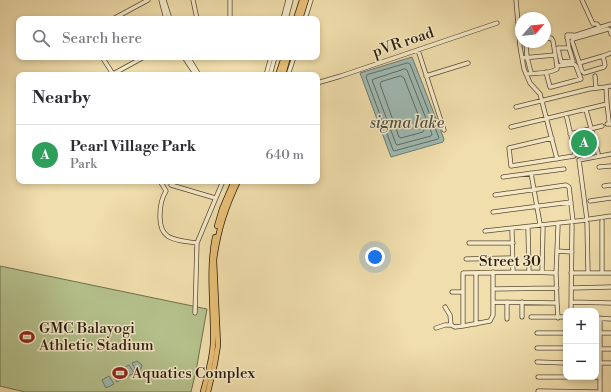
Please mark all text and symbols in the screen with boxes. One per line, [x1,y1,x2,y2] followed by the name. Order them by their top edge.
[515,12,551,48] north arrow
[16,16,320,60] search box
[370,23,437,62] street label: pVR road
[30,27,52,49] icon: search
[62,29,142,48] text: Search here
[32,87,91,109] text: Nearby
[369,113,445,133] water label: sigma lake
[571,128,597,158] pin: A
[70,137,196,156] text: Pearl Village Park
[40,147,50,163] text: A
[265,147,304,163] text: 640 m
[70,156,97,172] text: Park
[365,247,385,267] your location
[479,252,541,271] street label: Street 30
[563,308,599,380] map controls
[563,308,599,344] button: +
[38,319,154,355] place label: GMC Balayogi Athletic Stadium
[18,328,36,346] sports icon: GMC Balayogi Athletic Stadium
[563,344,599,380] button: −
[111,364,129,382] sports icon: Aquatics Complex
[131,364,255,383] place label: Aquatics Complex

